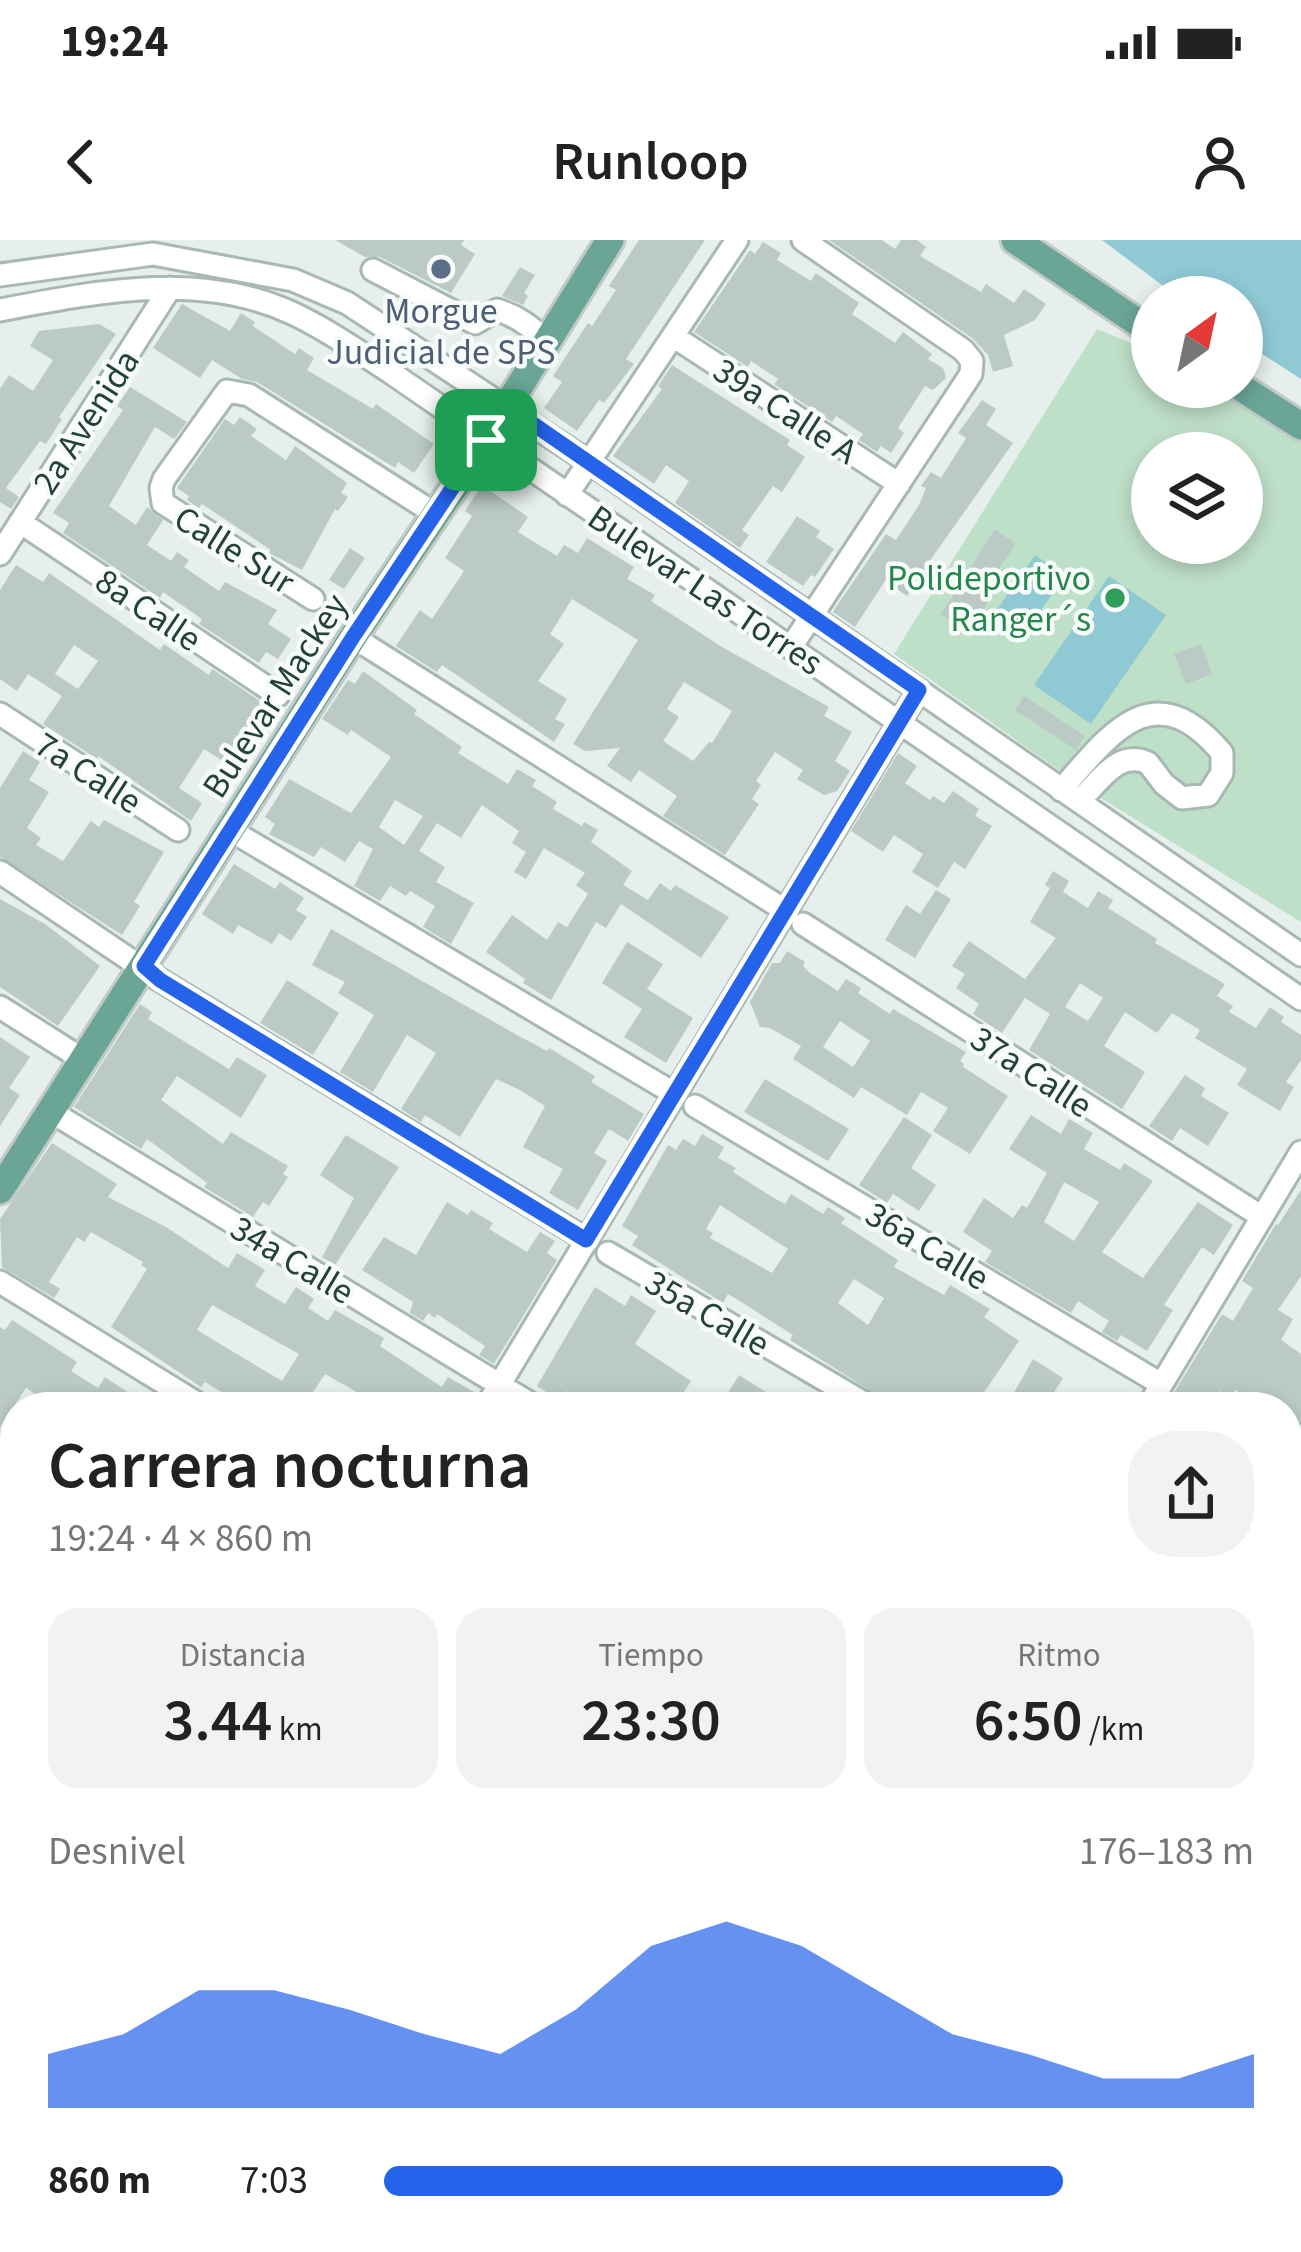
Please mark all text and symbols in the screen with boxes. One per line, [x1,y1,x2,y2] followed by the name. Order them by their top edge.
[60,10,169,74] text: 19:24
[552,124,749,201] text: Runloop
[48,129,114,195] icon: back
[1187,129,1253,195] icon: person
[428,256,454,282] marker: Morgue Judicial de SPS
[1131,276,1263,408] north arrow
[1131,276,1263,564] map controls
[327,286,555,378] place label: Morgue Judicial de SPS
[20,339,152,504] street label: 2a Avenida
[703,346,868,477] street label: 39a Calle A
[435,389,537,491] pin
[453,407,519,473] icon: arrive
[1131,432,1263,564] button: layers
[164,493,305,608] street label: Calle Sur
[577,493,833,688] street label: Bulevar Las Torres
[887,553,1091,645] place label: Polideportivo Ranger´s
[85,556,211,664] street label: 8a Calle
[190,583,361,808] street label: Bulevar Mackey
[1102,585,1128,611] marker: Polideportivo Ranger´s
[25,720,152,827] street label: 7a Calle
[960,1014,1102,1131] street label: 37a Calle
[856,1189,999,1303] street label: 36a Calle
[221,1203,364,1317] street label: 34a Calle
[636,1257,779,1369] street label: 35a Calle
[48,1419,531,1513] text: Carrera nocturna
[1128,1431,1254,1557] button: share
[48,1511,313,1567] text: 19:24 · 4 × 860 m
[180,1632,306,1679] text: Distancia
[598,1632,704,1679] text: Tiempo
[1017,1632,1101,1679] text: Ritmo
[163,1679,272,1764] text: 3.44
[581,1679,721,1764] text: 23:30
[974,1679,1083,1764] text: 6:50
[272,1706,323,1753] text: km
[1083,1706,1144,1753] text: /km
[48,1824,186,1880] text: Desnivel
[1079,1824,1254,1880] text: 176–183 m
[48,2153,151,2209] text: 860 m
[240,2153,308,2209] text: 7:03

